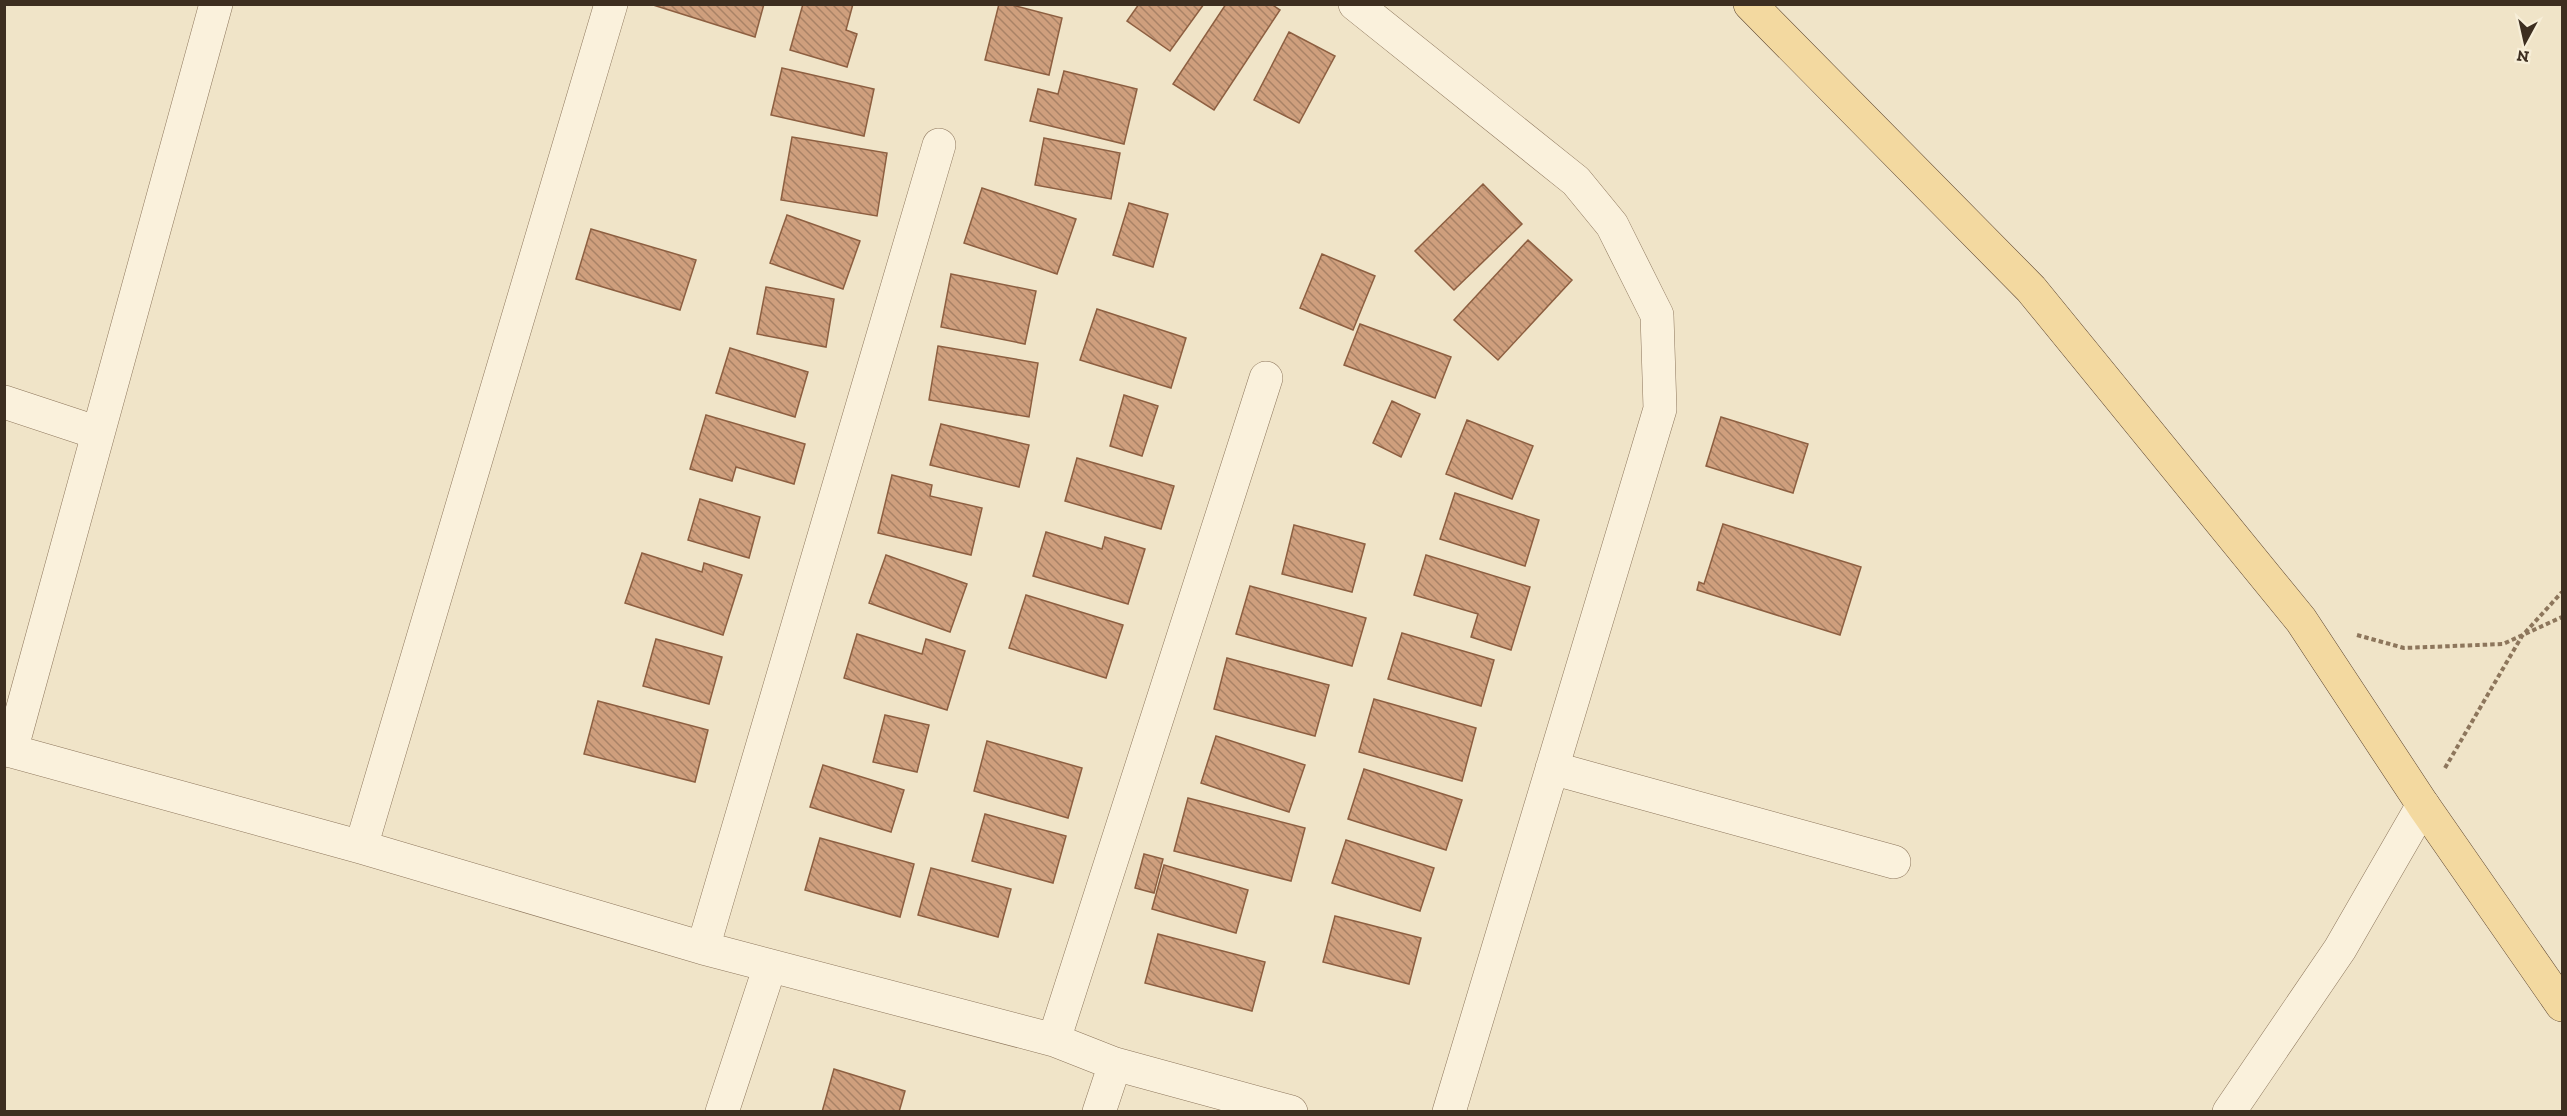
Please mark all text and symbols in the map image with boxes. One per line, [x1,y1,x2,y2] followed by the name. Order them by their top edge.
[2495,12,2555,72] north arrow
[2516,46,2530,67] text: N

